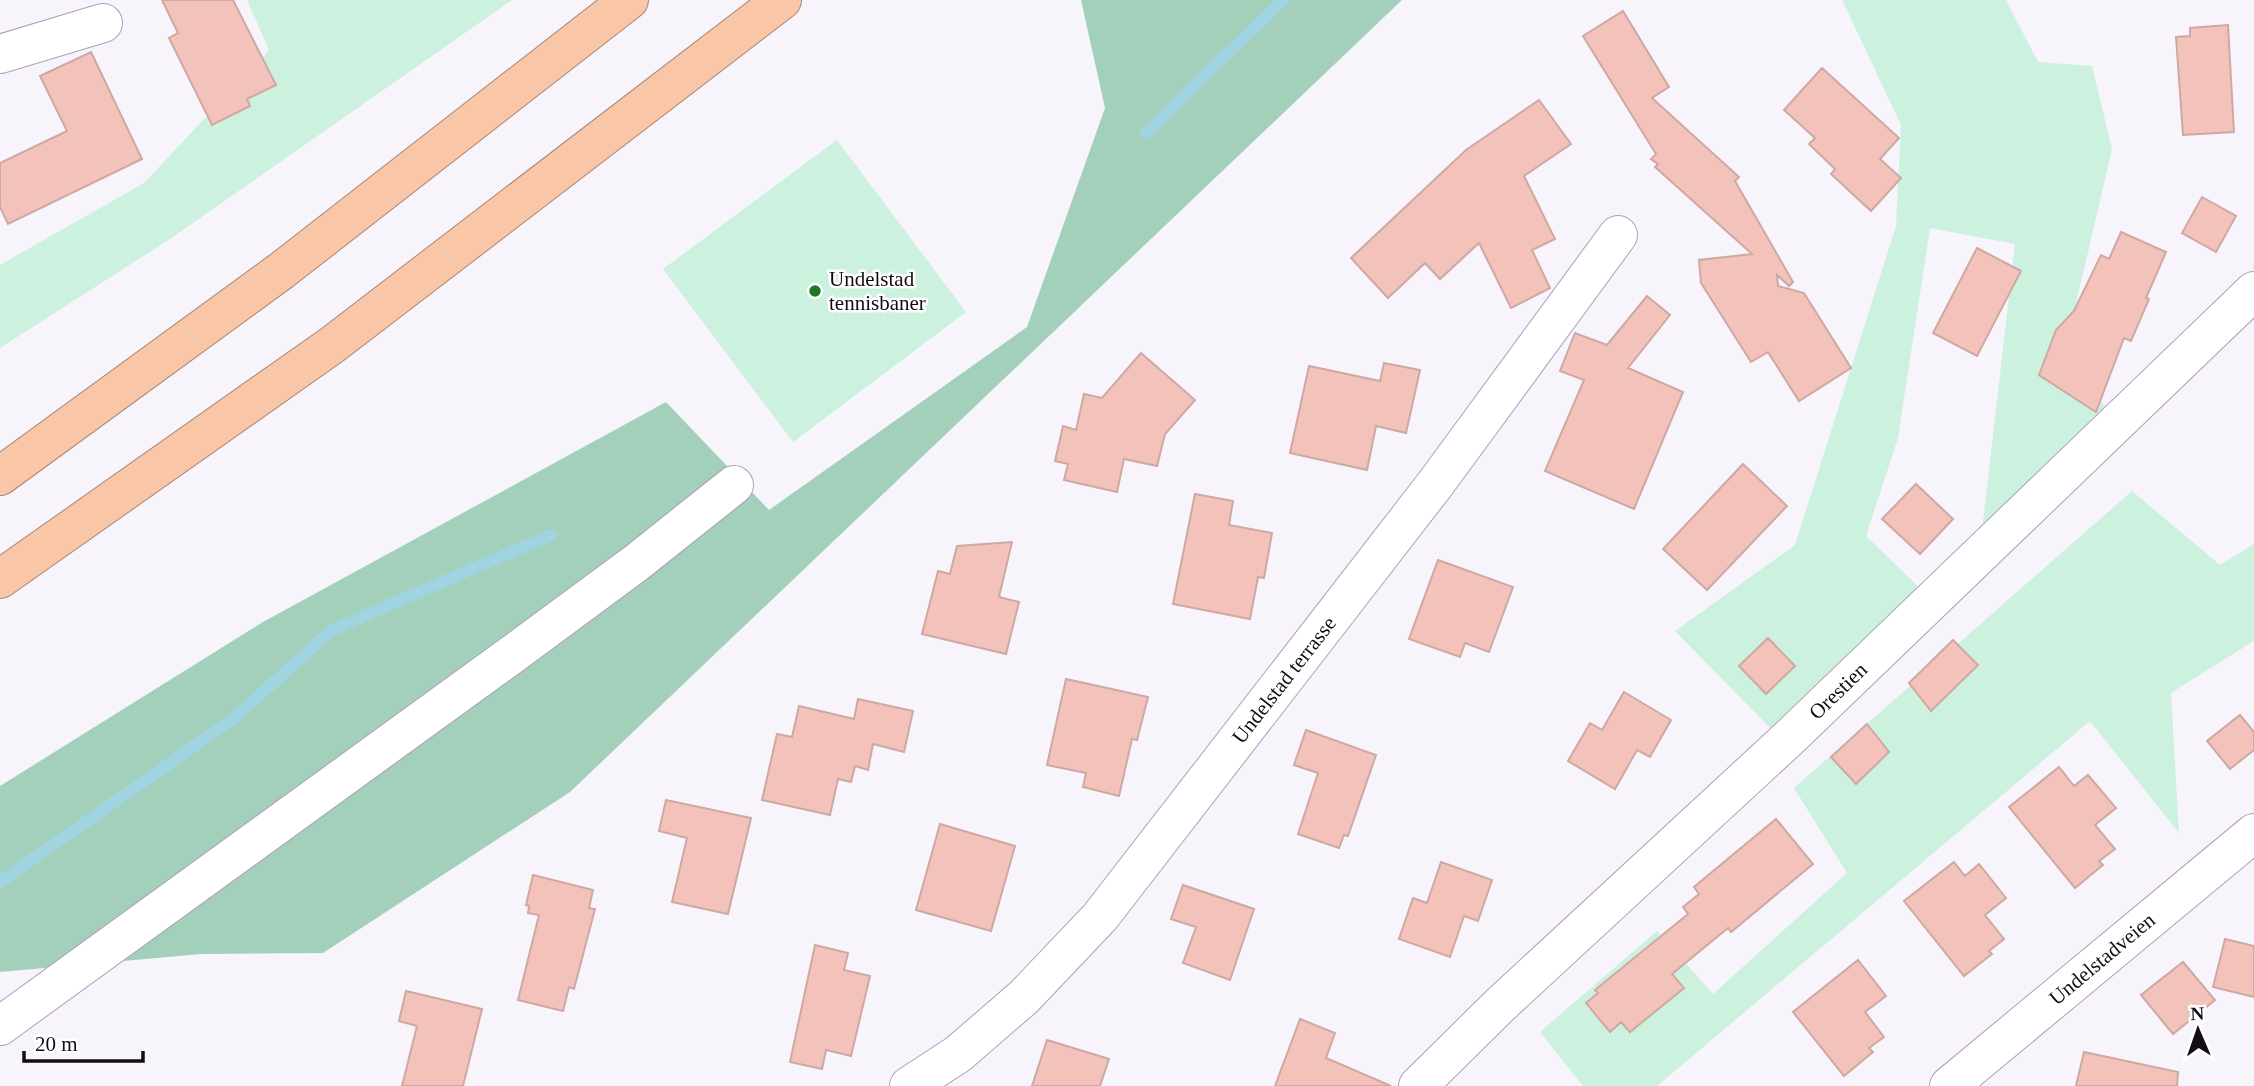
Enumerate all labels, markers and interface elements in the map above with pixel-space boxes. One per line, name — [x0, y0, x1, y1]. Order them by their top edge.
place label: Undelstad tennisbaner — [829, 267, 926, 315]
marker: Undelstad tennisbaner — [807, 283, 823, 299]
street label: Undelstad terrasse — [1227, 612, 1341, 748]
street label: Orestien — [1804, 657, 1872, 724]
street label: Undelstadveien — [2044, 908, 2160, 1010]
north arrow — [2163, 995, 2233, 1065]
text: N — [2190, 1003, 2205, 1024]
scale bar — [24, 1020, 144, 1064]
text: 20 m — [35, 1032, 78, 1056]

